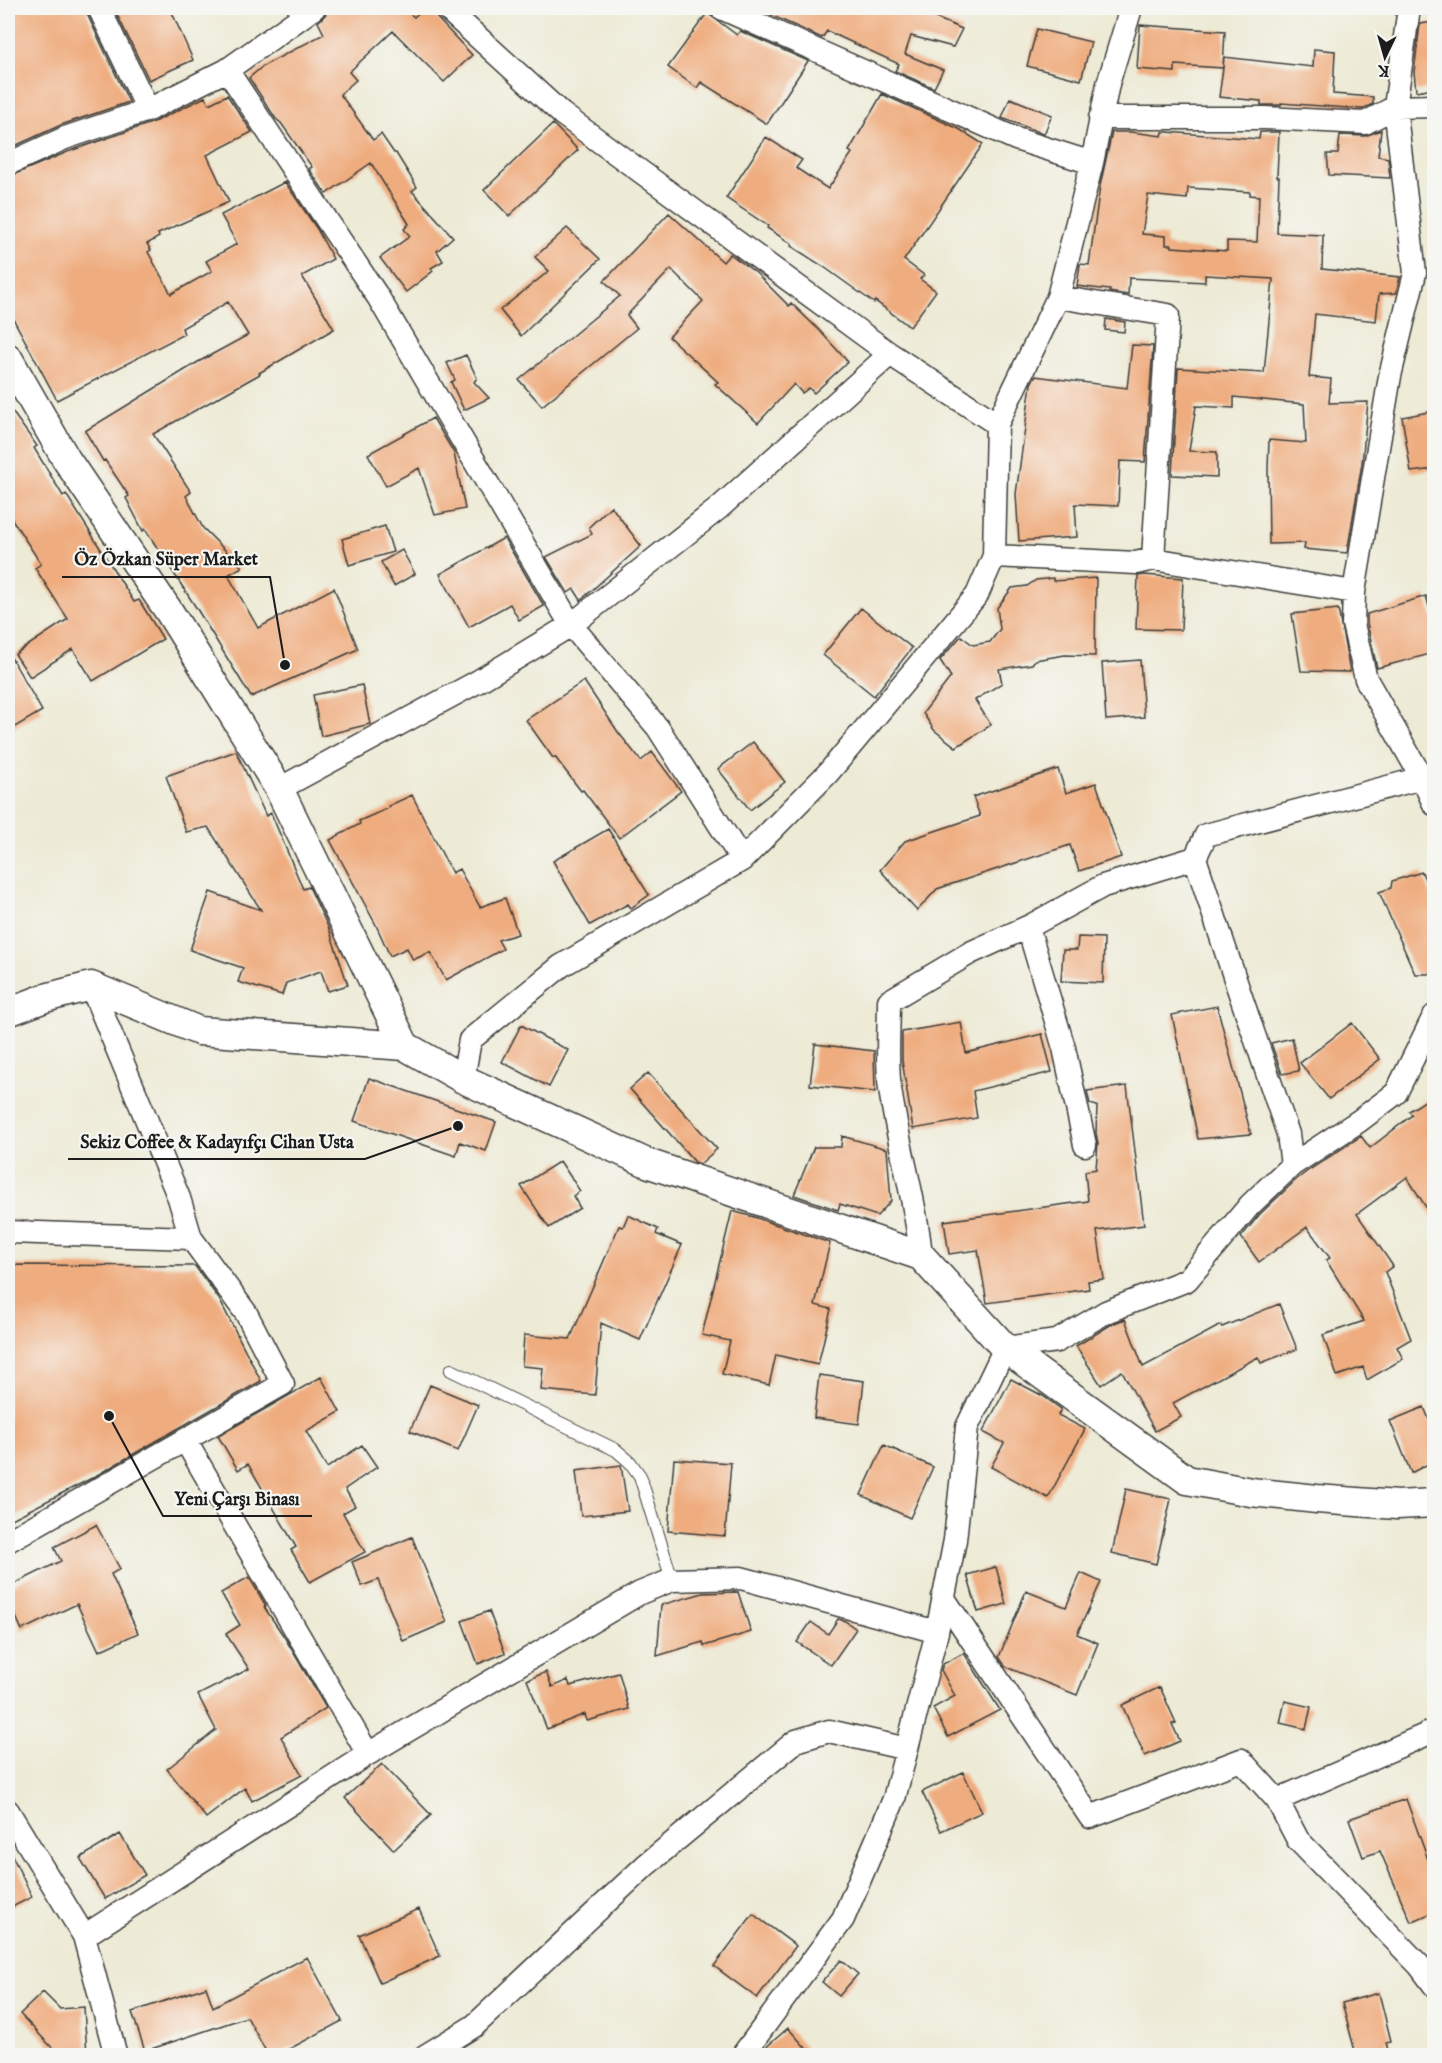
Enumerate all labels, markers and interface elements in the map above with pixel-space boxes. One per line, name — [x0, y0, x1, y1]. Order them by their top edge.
north arrow — [1355, 27, 1415, 87]
text: K — [1376, 59, 1391, 80]
callout: Öz Özkan Süper Market — [62, 541, 270, 577]
text: Öz Özkan Süper Market — [74, 547, 259, 572]
callout: Sekiz Coffee & Kadayıfçı Cihan Usta — [68, 1123, 365, 1159]
text: Sekiz Coffee & Kadayıfçı Cihan Usta — [80, 1132, 355, 1155]
callout: Yeni Çarşı Binası — [163, 1480, 312, 1516]
text: Yeni Çarşı Binası — [174, 1489, 300, 1512]

